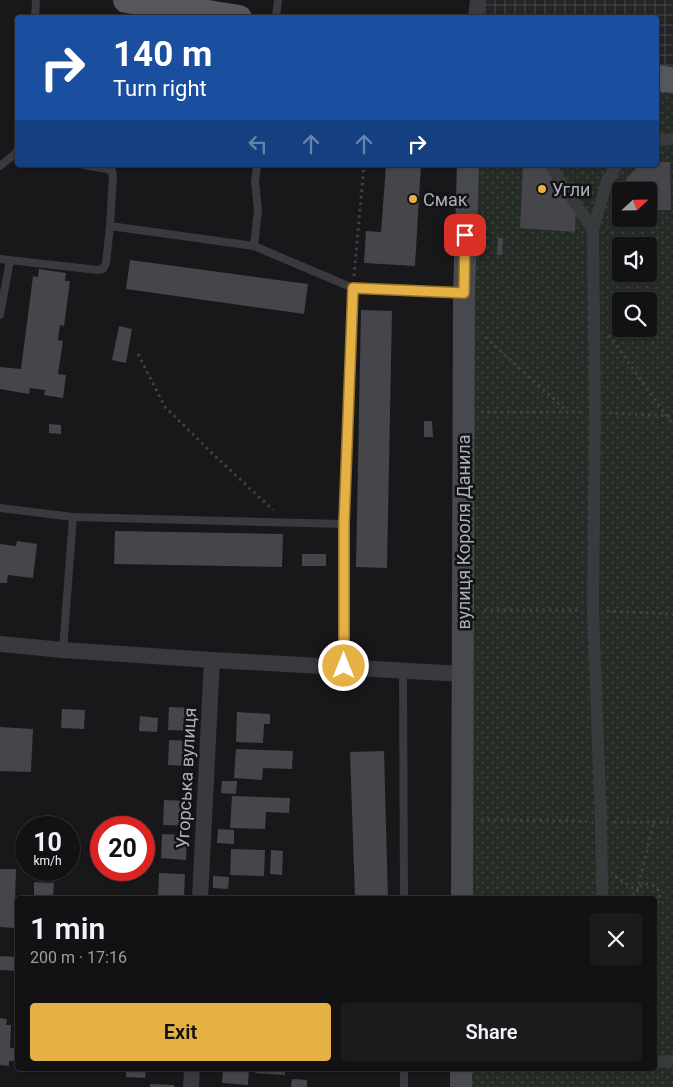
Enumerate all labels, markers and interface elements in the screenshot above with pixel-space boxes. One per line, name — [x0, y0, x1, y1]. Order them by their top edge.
text: 140 m — [113, 34, 212, 75]
icon: right — [30, 35, 95, 100]
text: Turn right — [113, 76, 207, 101]
icon: left — [244, 130, 272, 158]
icon: ahead — [297, 130, 325, 158]
icon: ahead — [350, 130, 378, 158]
icon: right — [403, 130, 431, 158]
place label: Угли — [552, 179, 590, 200]
north arrow — [612, 182, 658, 228]
map controls — [612, 182, 657, 337]
marker: Угли — [536, 183, 548, 195]
place label: Смак — [423, 189, 468, 210]
marker: Смак — [407, 193, 419, 205]
pin — [444, 214, 486, 256]
icon: arrive — [451, 221, 479, 249]
button: sound — [612, 237, 657, 282]
button: search — [612, 292, 657, 337]
street label: вулиця Короля Данила — [453, 434, 474, 630]
position arrow — [317, 639, 369, 691]
street label: Угорська вулиця — [172, 707, 200, 849]
speed limit sign: 20 — [90, 816, 155, 881]
text: 10 — [33, 828, 62, 857]
text: km/h — [33, 854, 62, 868]
text: 1 min — [30, 911, 105, 946]
button: close — [590, 913, 642, 965]
text: 200 m · 17:16 — [30, 948, 127, 967]
button: Exit — [30, 1003, 331, 1061]
button: Share — [341, 1003, 642, 1061]

